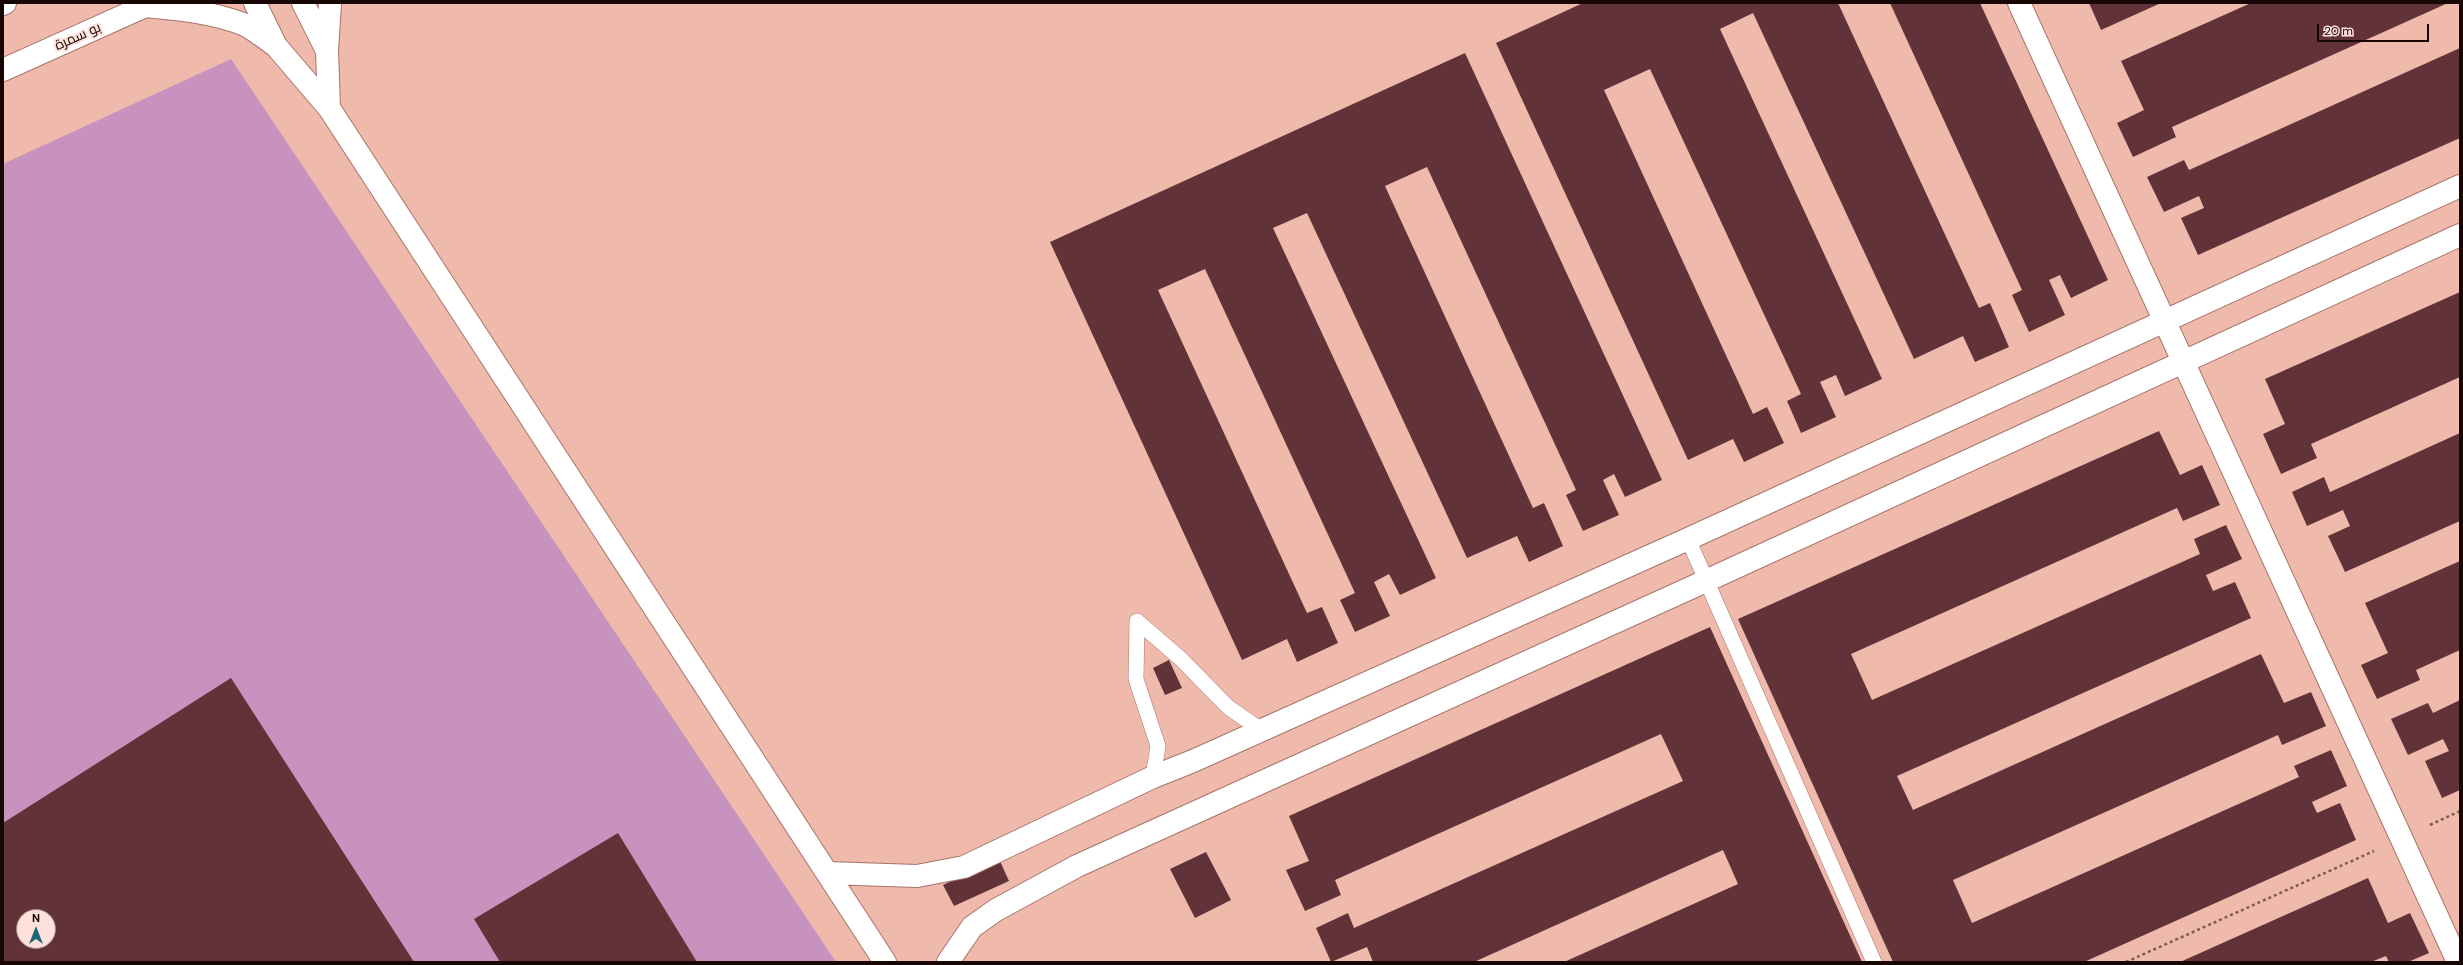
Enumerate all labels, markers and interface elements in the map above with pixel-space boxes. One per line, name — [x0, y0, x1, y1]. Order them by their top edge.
scale bar — [2319, 16, 2431, 42]
street label: بو سمرة — [52, 19, 104, 55]
text: 20 m — [2324, 23, 2353, 39]
north arrow — [16, 909, 56, 949]
text: N — [32, 911, 40, 925]

